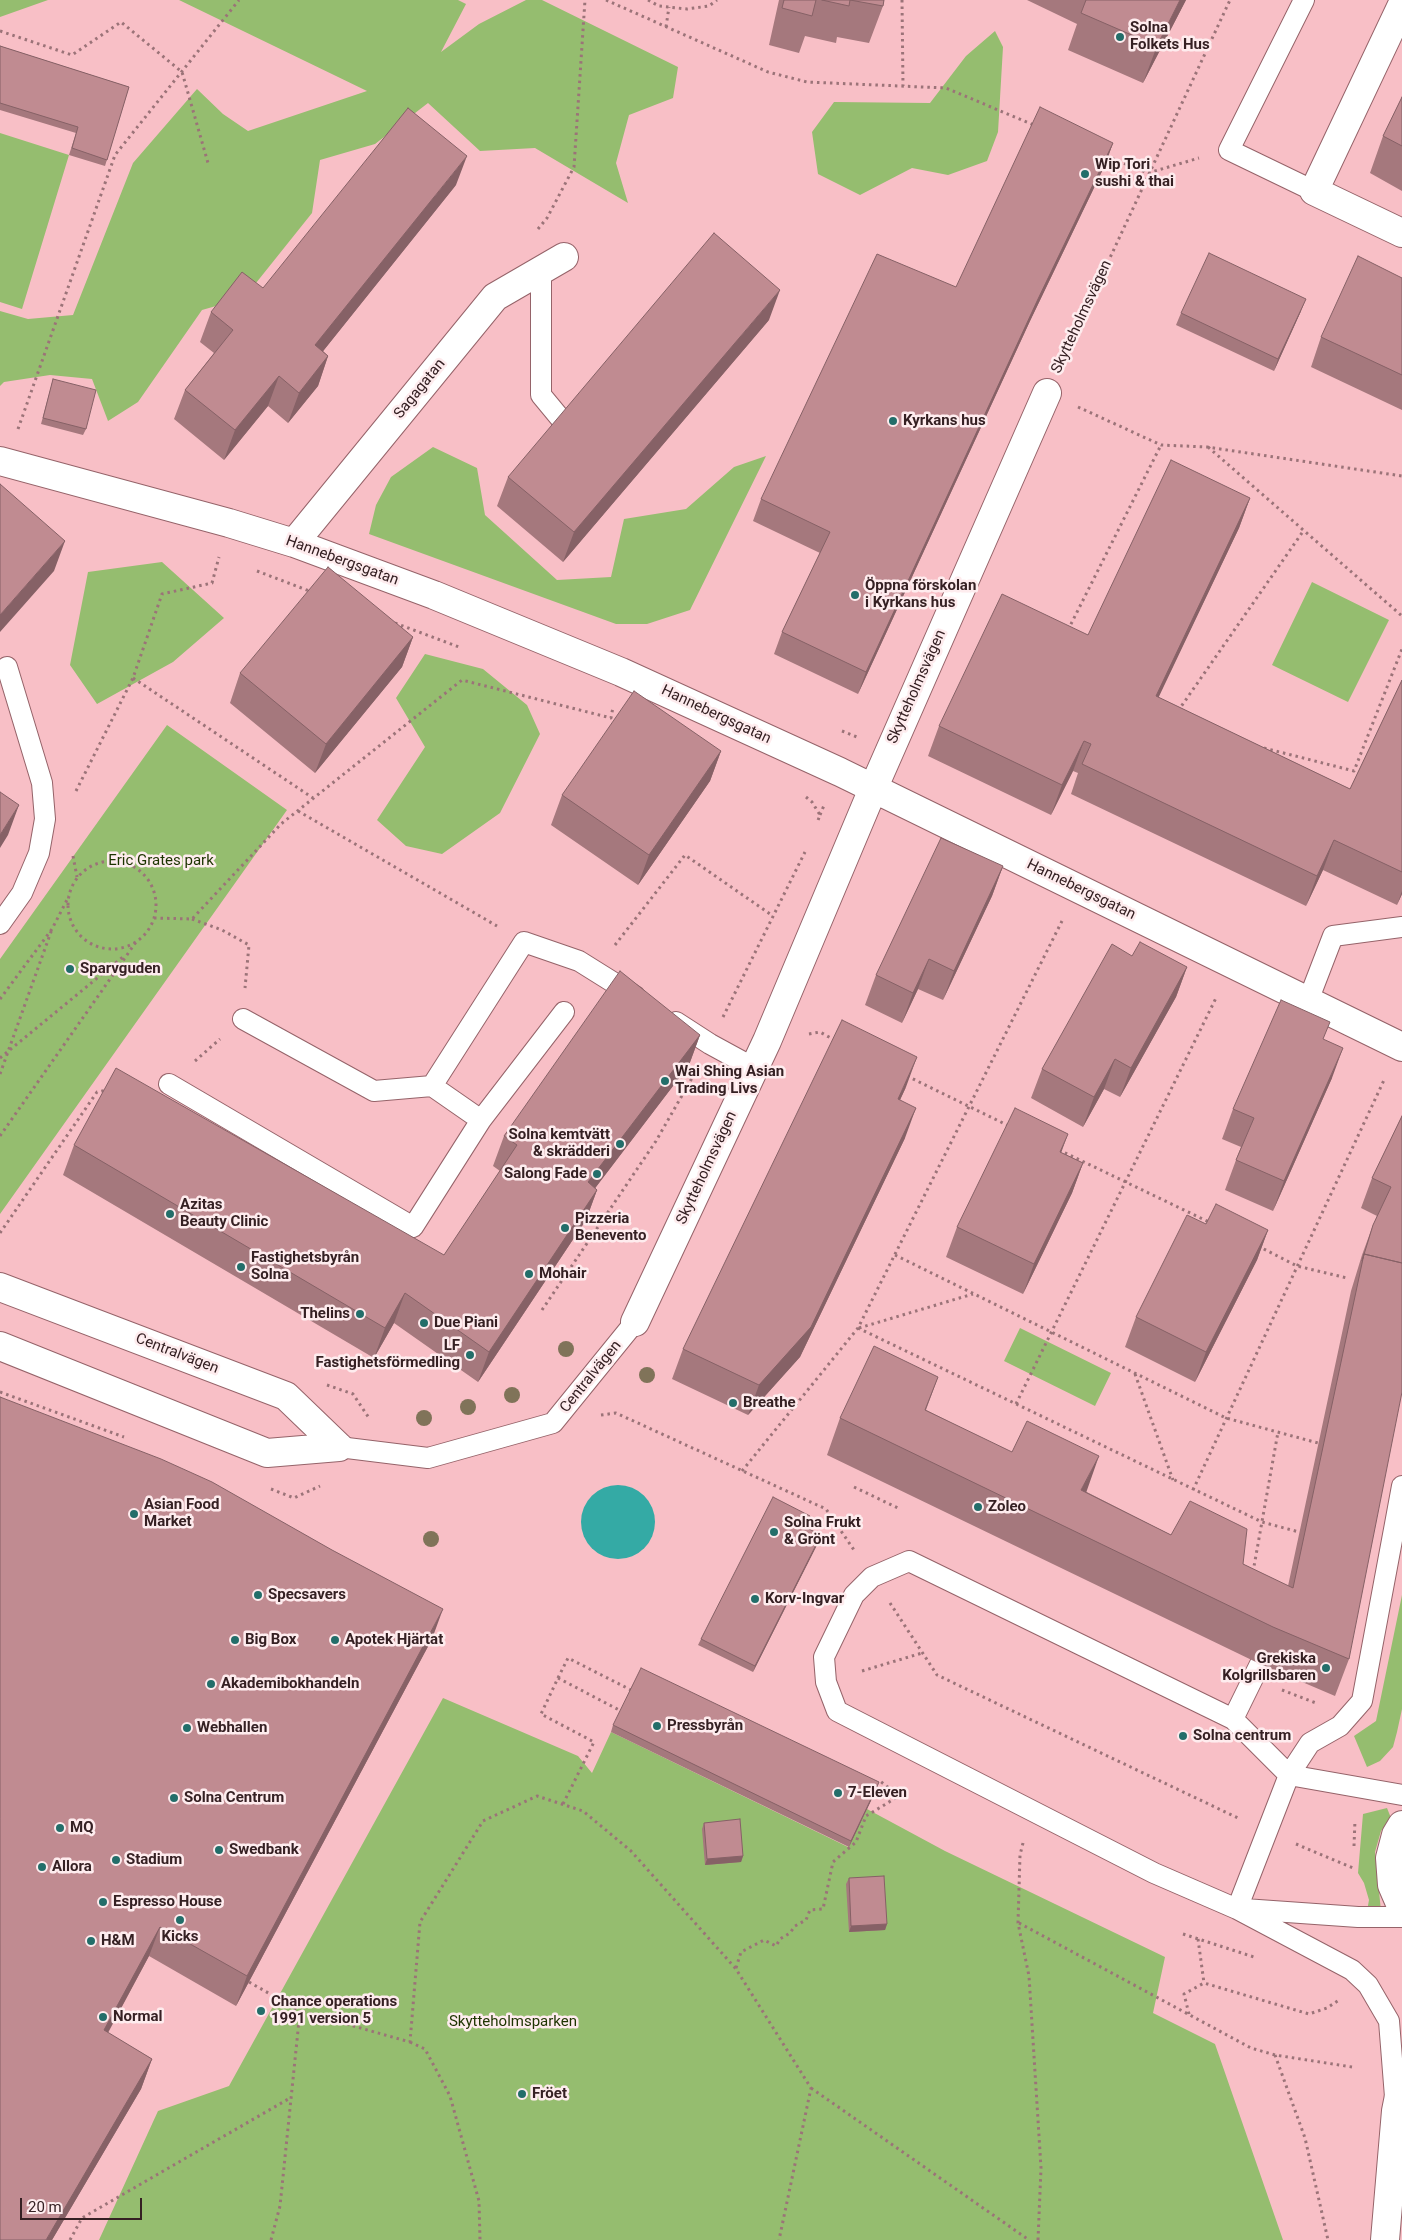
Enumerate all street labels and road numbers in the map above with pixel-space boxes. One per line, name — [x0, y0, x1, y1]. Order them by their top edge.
street label: Skytteholmsvägen — [1048, 258, 1116, 376]
street label: Sagagatan — [390, 356, 450, 422]
street label: Hannebergsgatan — [283, 532, 401, 590]
street label: Skytteholmsvägen — [884, 627, 950, 747]
street label: Hannebergsgatan — [658, 682, 774, 748]
street label: Hannebergsgatan — [1024, 856, 1138, 924]
street label: Skytteholmsvägen — [673, 1109, 741, 1227]
street label: Centralvägen — [133, 1330, 221, 1378]
street label: Centralvägen — [556, 1337, 626, 1417]

